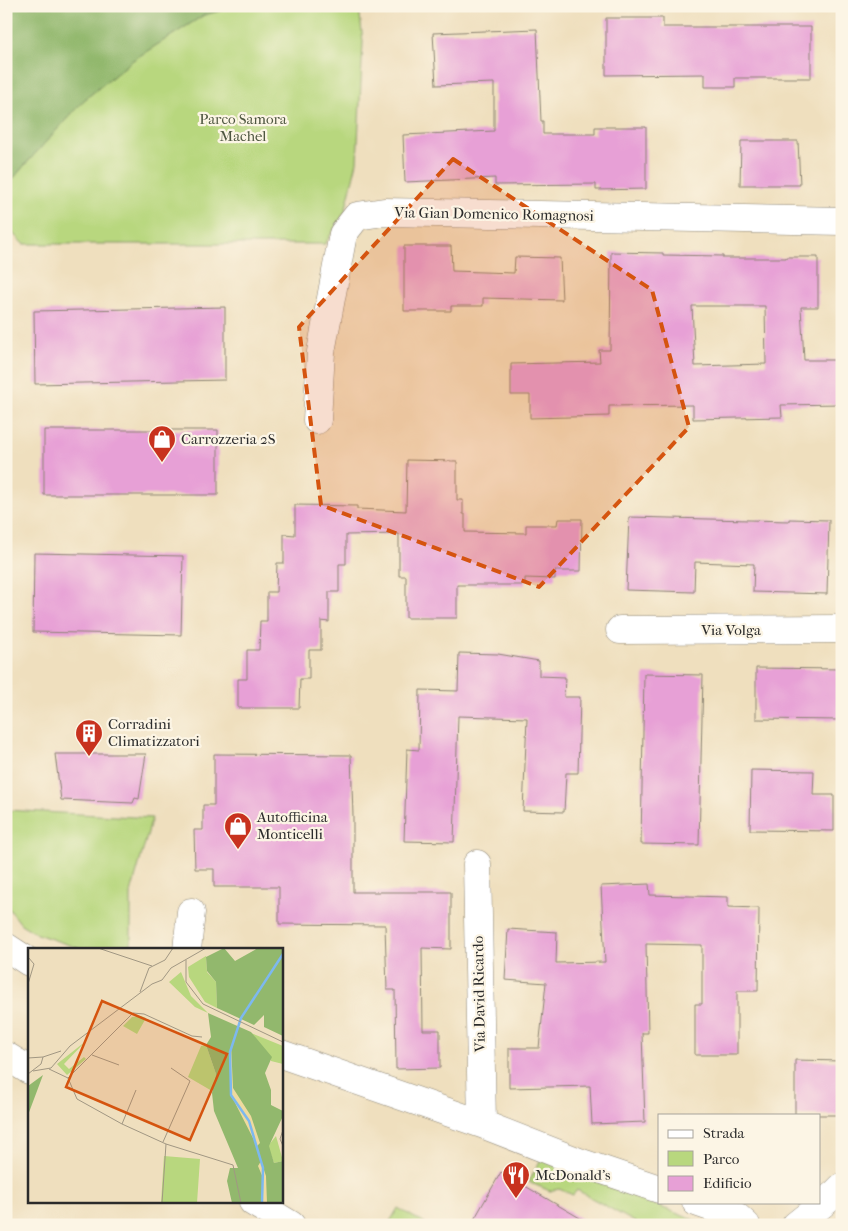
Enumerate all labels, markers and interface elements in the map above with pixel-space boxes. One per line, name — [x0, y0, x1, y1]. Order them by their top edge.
park label: Parco Samora Machel — [199, 110, 288, 145]
street label: Via Gian Domenico Romagnosi — [393, 203, 594, 225]
shop icon: Carrozzeria 2S — [147, 424, 177, 463]
place label: Carrozzeria 2S — [181, 430, 276, 448]
street label: Via Volga — [700, 621, 762, 639]
place label: Corradini Climatizzatori — [108, 715, 200, 750]
building icon: Corradini Climatizzatori — [74, 718, 104, 757]
place label: Autofficina Monticelli — [256, 808, 329, 843]
shop icon: Autofficina Monticelli — [223, 811, 253, 850]
street label: Via David Ricardo — [469, 935, 489, 1053]
inset map — [28, 948, 282, 1204]
legend — [658, 1114, 820, 1204]
text: Strada — [703, 1124, 746, 1142]
text: Parco — [703, 1150, 740, 1168]
restaurant icon: McDonald's — [501, 1160, 531, 1199]
place label: McDonald's — [535, 1166, 611, 1184]
text: Edificio — [703, 1174, 752, 1192]

